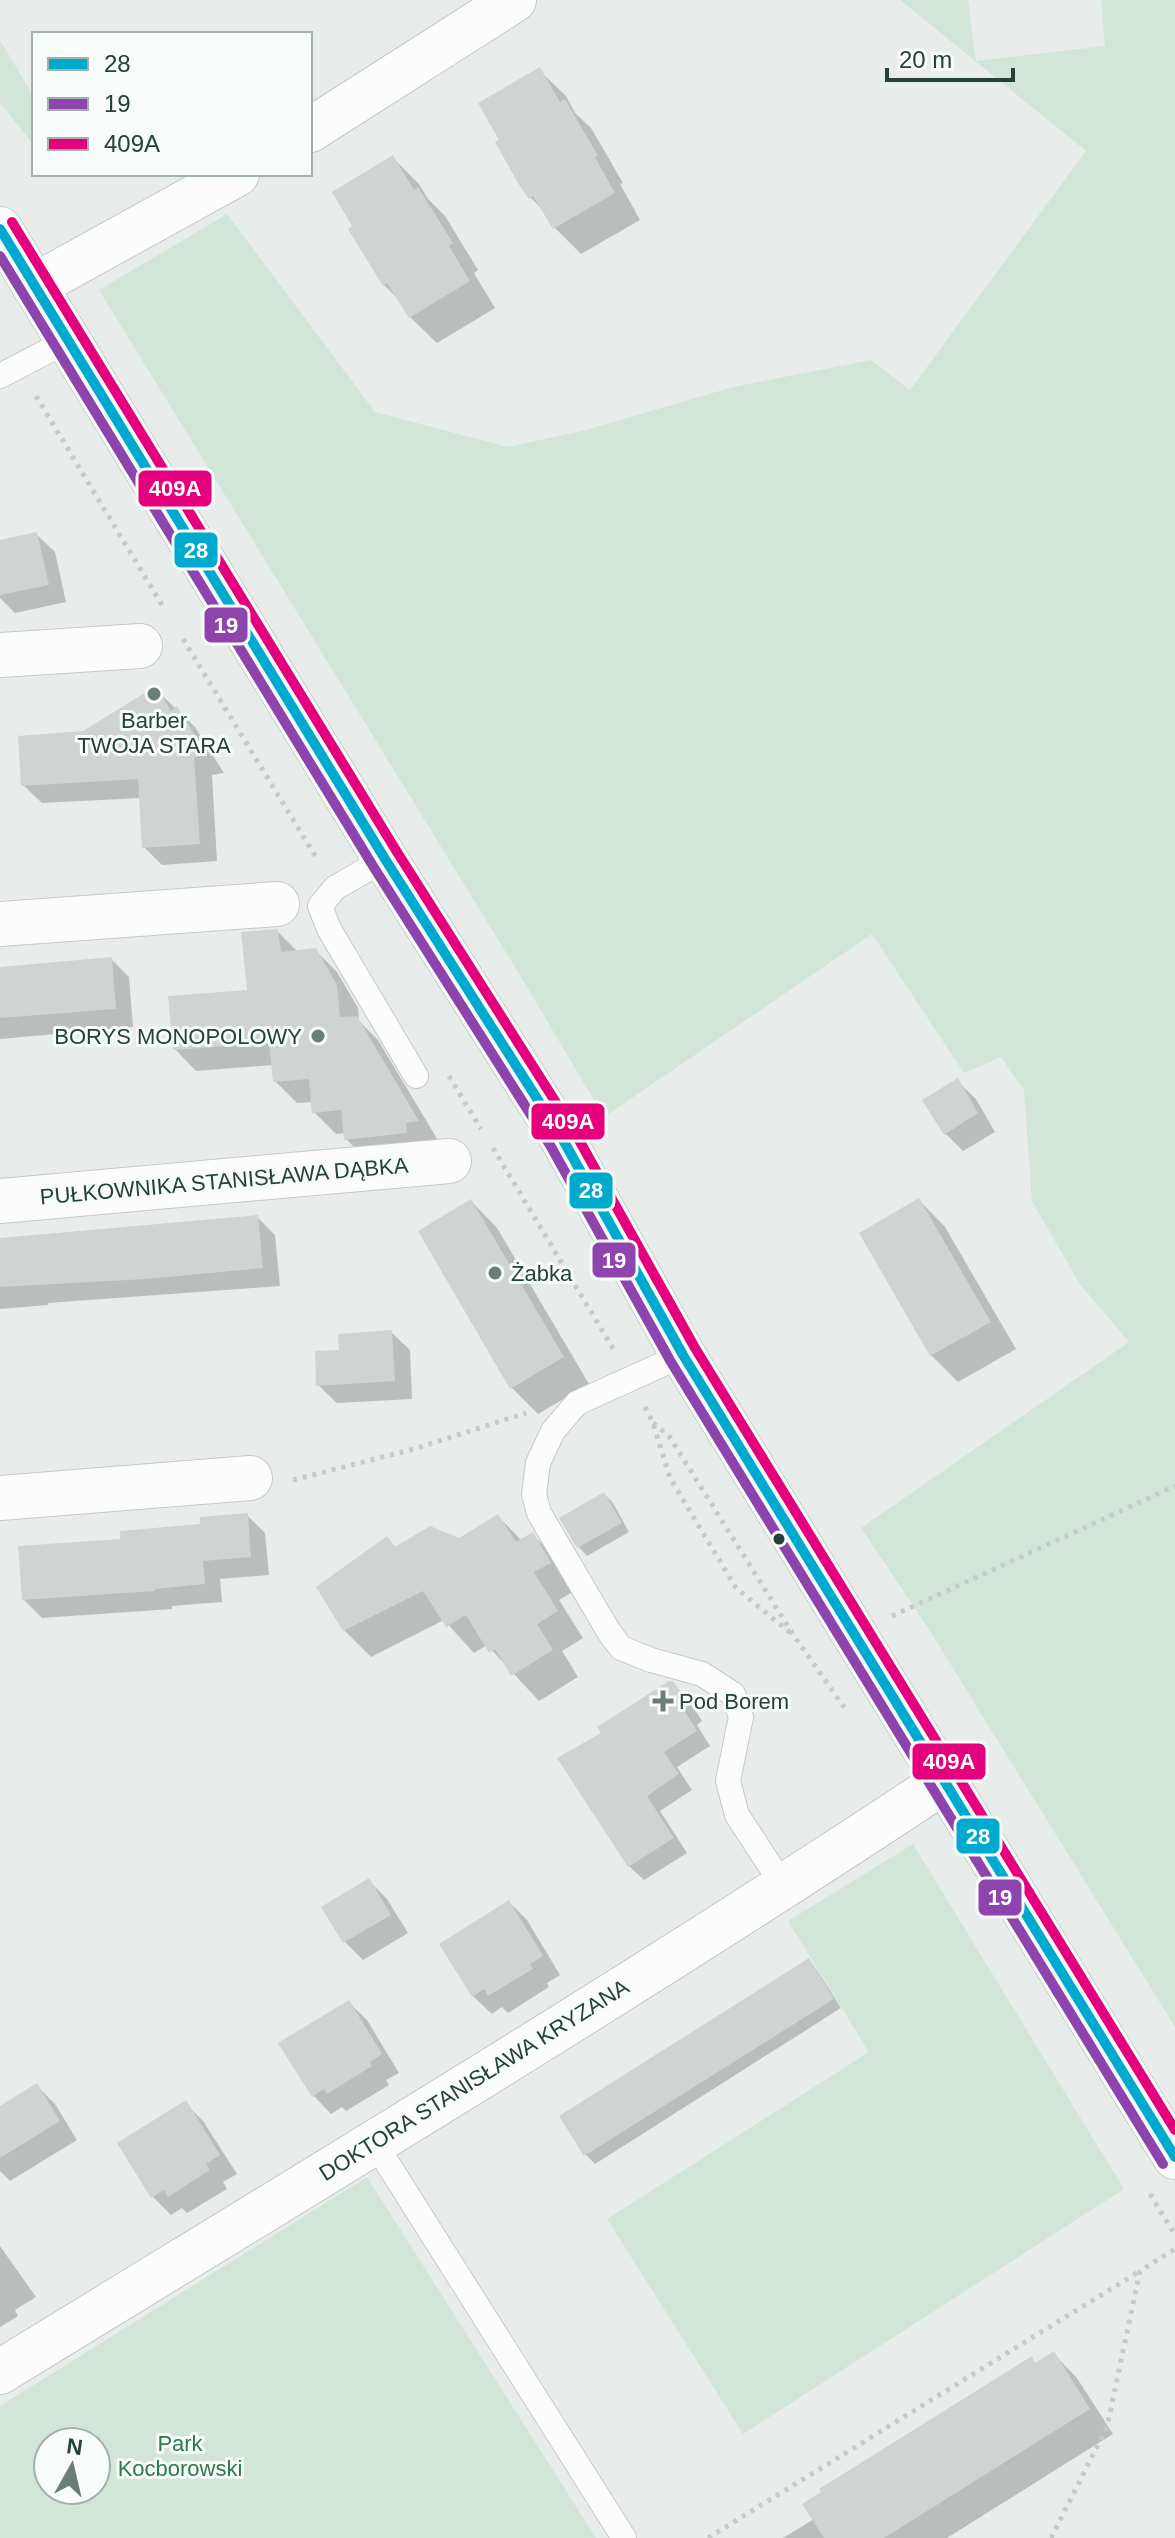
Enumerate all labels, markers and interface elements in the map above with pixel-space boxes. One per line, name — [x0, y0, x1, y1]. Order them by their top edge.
legend — [32, 32, 312, 176]
scale bar — [887, 32, 1013, 82]
text: 20 m — [899, 46, 952, 73]
text: 28 — [104, 50, 131, 77]
text: 19 — [104, 90, 131, 117]
text: 409A — [104, 130, 160, 157]
line badge: 409A — [137, 469, 213, 508]
text: 409A — [149, 476, 201, 501]
line badge: 28 — [173, 531, 219, 569]
text: 28 — [184, 538, 208, 563]
line badge: 19 — [203, 606, 249, 644]
text: 19 — [214, 613, 238, 638]
marker: Barber TWOJA STARA — [145, 685, 163, 703]
place label: Barber TWOJA STARA — [77, 708, 231, 758]
place label: BORYS MONOPOLOWY — [54, 1024, 302, 1049]
marker: BORYS MONOPOLOWY — [309, 1027, 327, 1045]
line badge: 409A — [530, 1102, 606, 1141]
text: 409A — [542, 1109, 594, 1134]
street label: PUŁKOWNIKA STANISŁAWA DĄBKA — [39, 1152, 410, 1210]
line badge: 28 — [568, 1171, 614, 1210]
text: 28 — [579, 1178, 603, 1203]
line badge: 19 — [591, 1241, 637, 1279]
text: 19 — [602, 1248, 626, 1273]
place label: Żabka — [511, 1261, 573, 1286]
marker: Żabka — [486, 1264, 504, 1282]
unlabelled marker — [771, 1531, 787, 1547]
place label: Pod Borem — [679, 1689, 789, 1714]
marker: Pod Borem — [654, 1692, 672, 1710]
line badge: 409A — [911, 1742, 987, 1781]
text: 409A — [923, 1749, 975, 1774]
line badge: 28 — [955, 1817, 1001, 1855]
text: 28 — [966, 1824, 990, 1849]
line badge: 19 — [977, 1878, 1023, 1917]
text: 19 — [988, 1885, 1012, 1910]
street label: DOKTORA STANISŁAWA KRYZANA — [315, 1974, 634, 2186]
north arrow — [32, 2426, 112, 2506]
park label: Park Kocborowski — [118, 2431, 242, 2481]
text: N — [65, 2433, 84, 2460]

